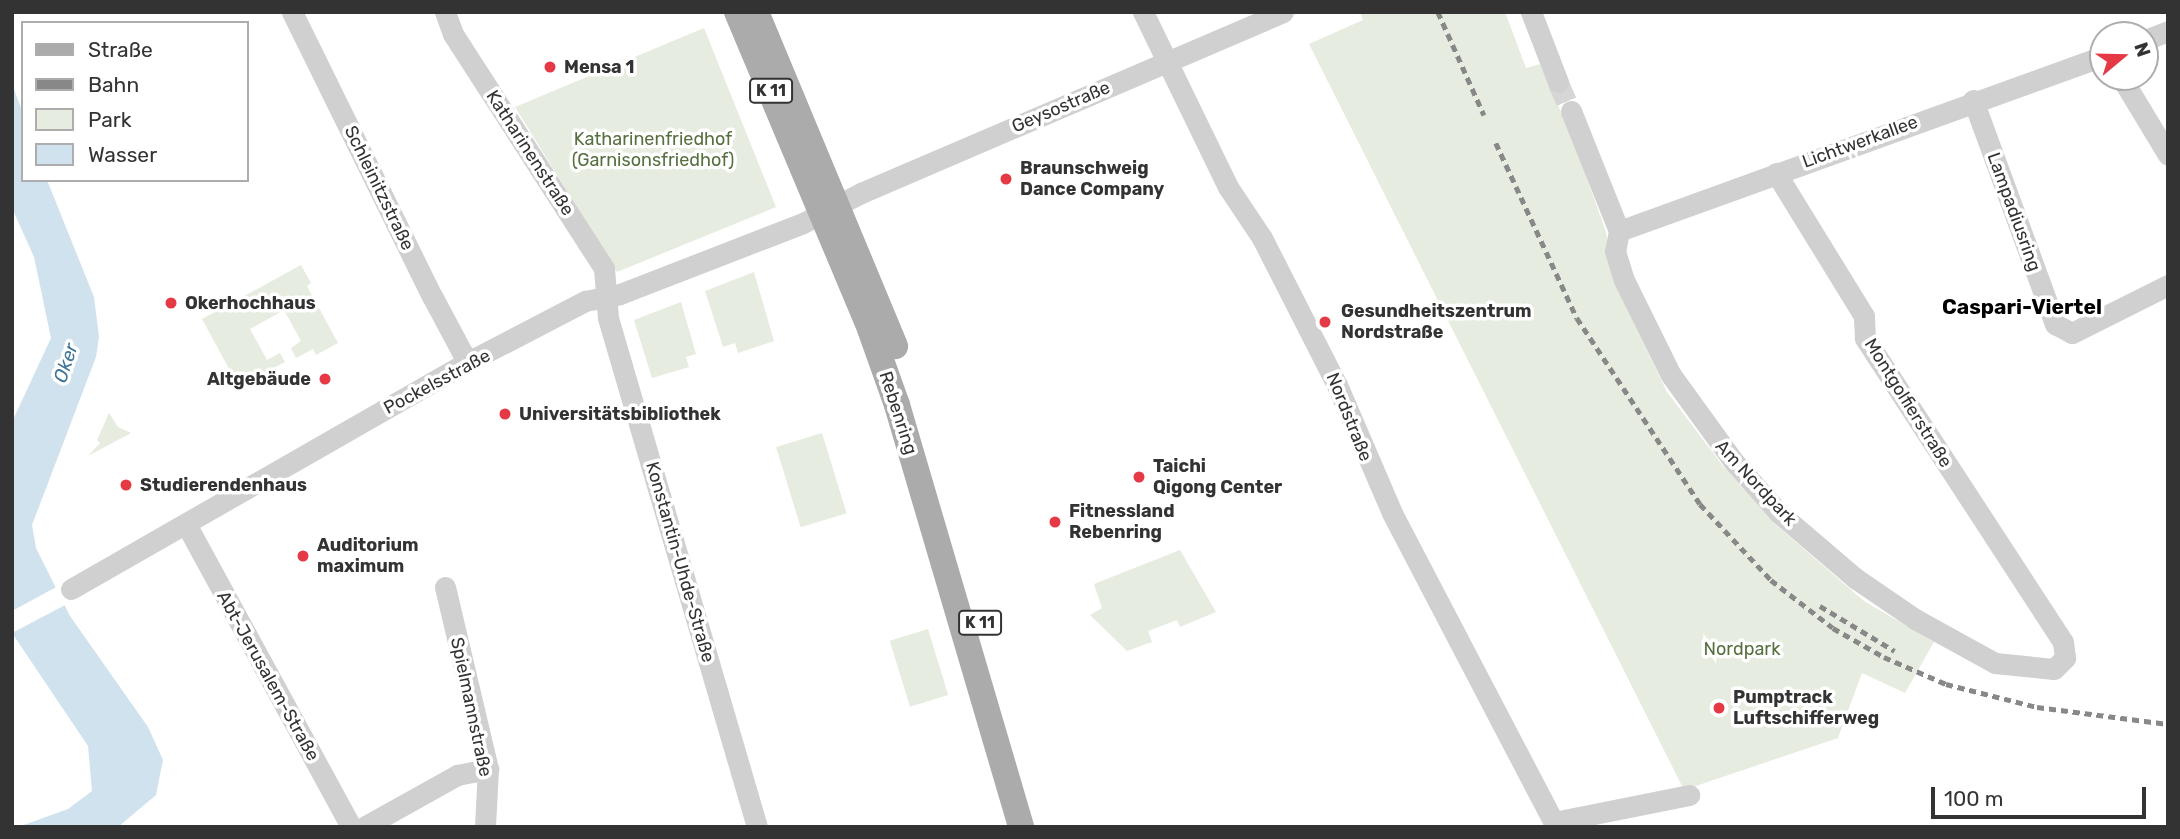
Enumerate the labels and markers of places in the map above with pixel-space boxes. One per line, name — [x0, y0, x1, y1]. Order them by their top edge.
place label: Mensa 1 — [564, 56, 635, 78]
marker: Mensa 1 — [542, 59, 558, 75]
place label: Braunschweig Dance Company — [1020, 158, 1164, 200]
marker: Braunschweig Dance Company — [998, 171, 1014, 187]
place label: Okerhochhaus — [185, 292, 316, 314]
marker: Okerhochhaus — [163, 295, 179, 311]
place label: Gesundheitszentrum Nordstraße — [1341, 301, 1532, 344]
marker: Gesundheitszentrum Nordstraße — [1315, 312, 1335, 332]
place label: Altgebäude — [207, 368, 311, 390]
marker: Altgebäude — [317, 371, 333, 387]
place label: Universitätsbibliothek — [519, 403, 721, 425]
marker: Universitätsbibliothek — [497, 406, 513, 422]
place label: Taichi Qigong Center — [1153, 456, 1282, 498]
marker: Taichi Qigong Center — [1131, 469, 1147, 485]
place label: Studierendenhaus — [140, 474, 307, 496]
marker: Studierendenhaus — [118, 477, 134, 493]
place label: Fitnessland Rebenring — [1069, 501, 1175, 544]
marker: Fitnessland Rebenring — [1047, 514, 1063, 530]
place label: Auditorium maximum — [317, 535, 419, 578]
marker: Auditorium maximum — [295, 548, 311, 564]
place label: Pumptrack Luftschifferweg — [1733, 687, 1879, 730]
marker: Pumptrack Luftschifferweg — [1711, 700, 1727, 716]

